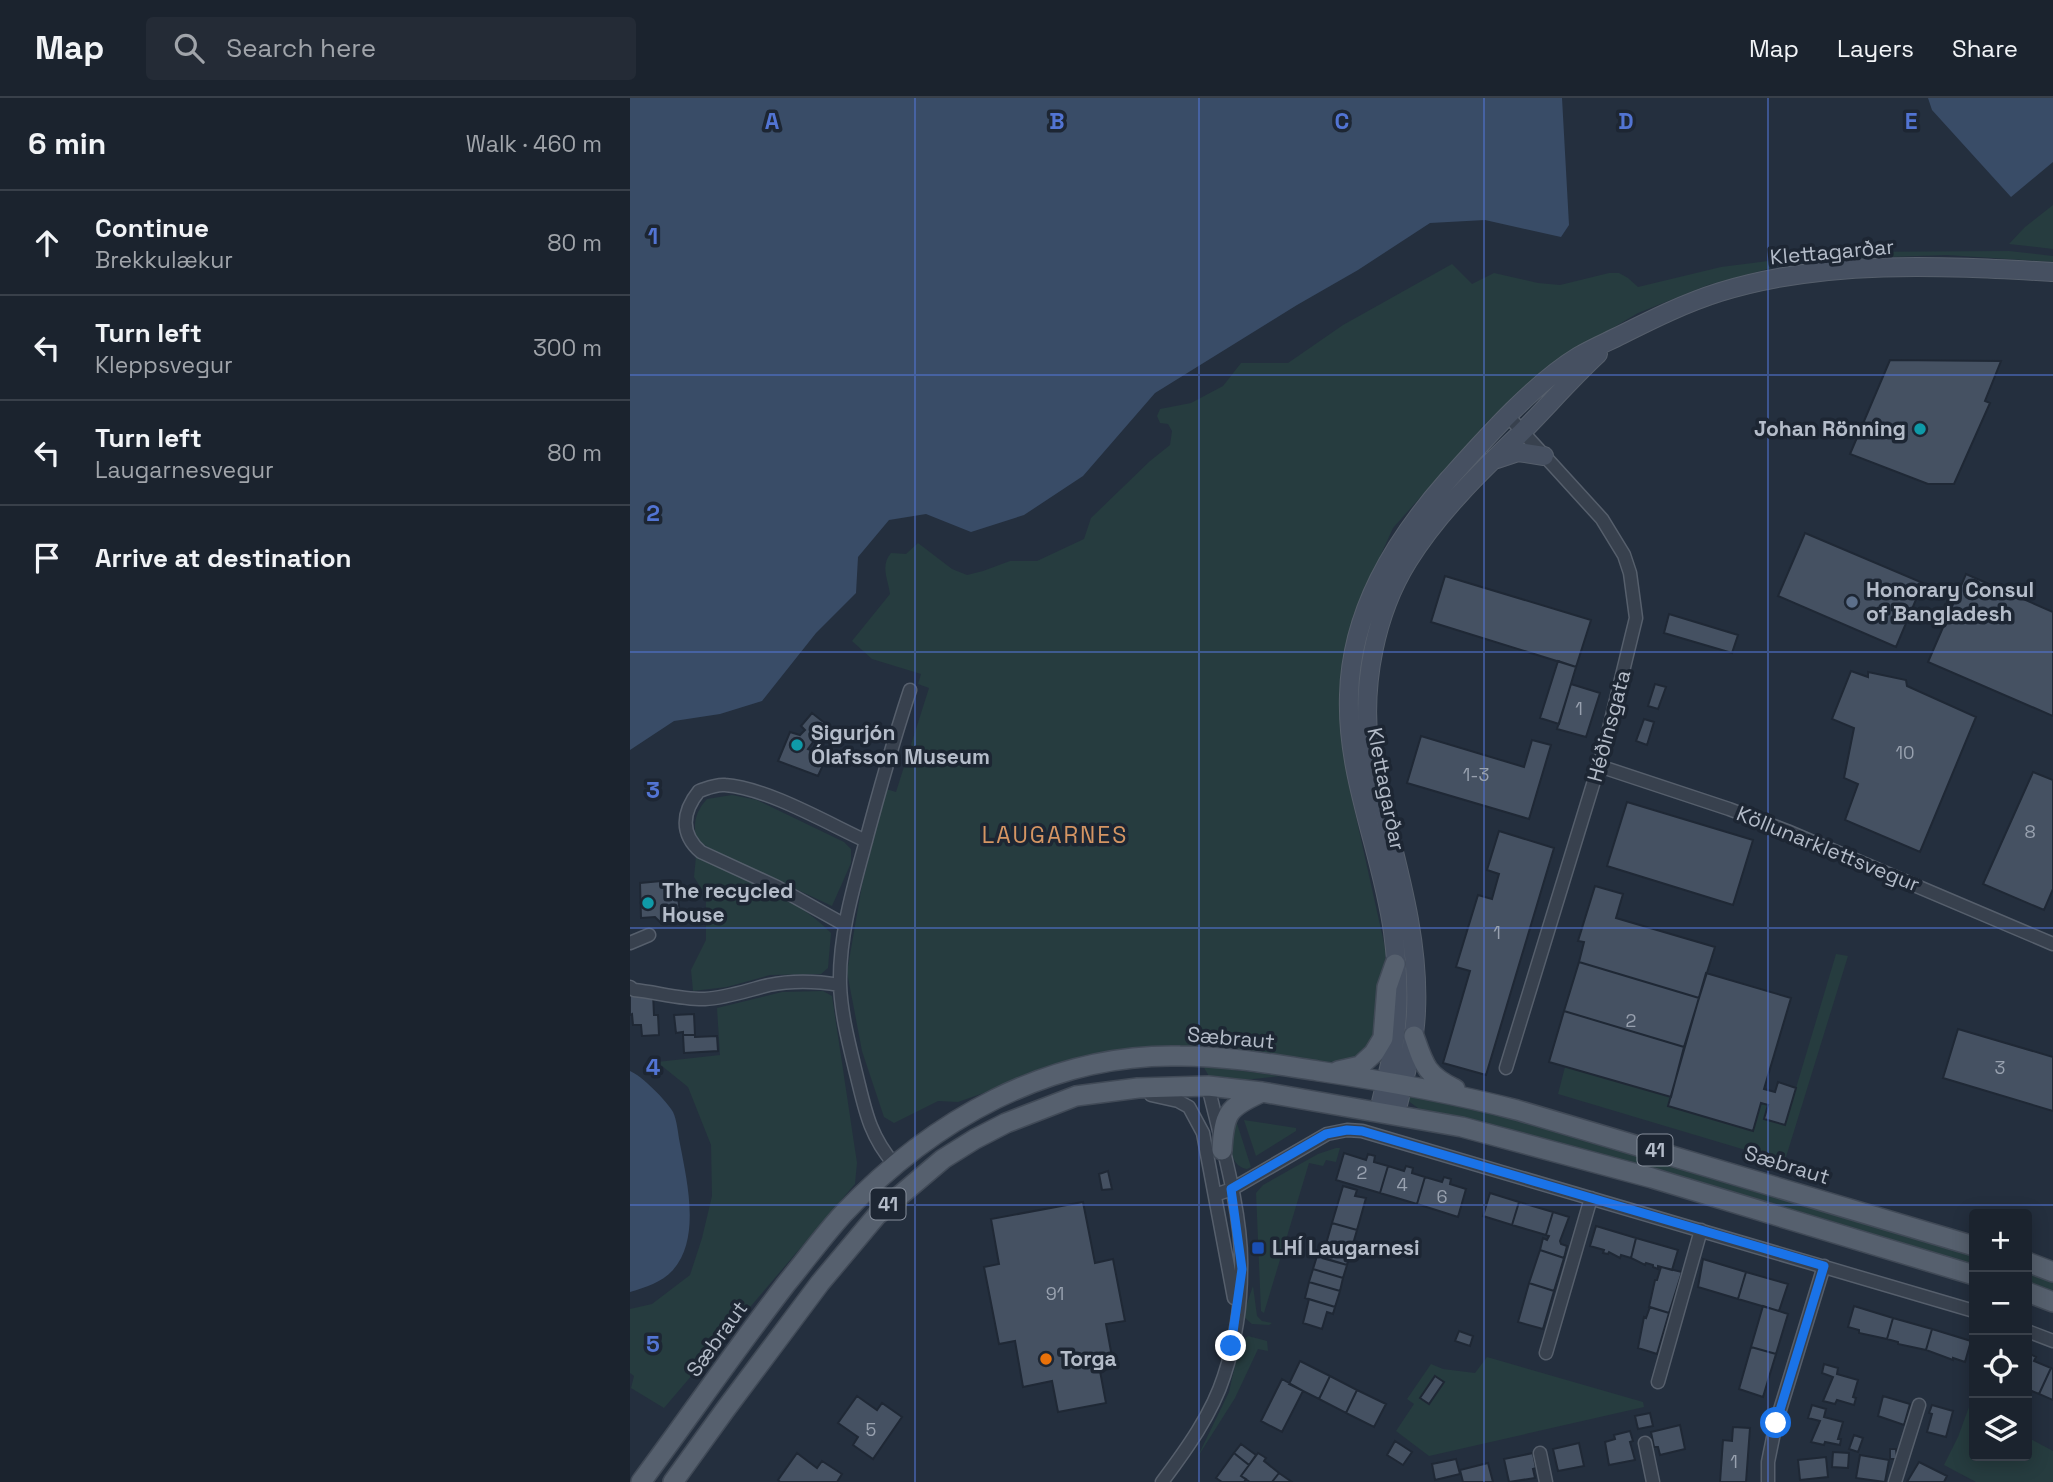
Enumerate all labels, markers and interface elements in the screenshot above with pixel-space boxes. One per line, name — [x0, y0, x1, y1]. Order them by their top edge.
search box — [146, 17, 636, 80]
text: Map — [35, 27, 104, 69]
icon: search — [170, 29, 208, 67]
text: Search here — [226, 31, 376, 65]
text: Map — [1749, 33, 1799, 64]
text: Layers — [1837, 33, 1914, 64]
text: Share — [1952, 33, 2018, 64]
text: A — [765, 106, 780, 136]
text: B — [1049, 106, 1065, 136]
text: C — [1335, 106, 1349, 136]
text: D — [1618, 106, 1634, 136]
text: E — [1905, 106, 1917, 136]
text: 6 min — [28, 124, 106, 163]
text: Walk · 460 m — [466, 129, 602, 159]
text: Continue — [95, 211, 209, 245]
text: 1 — [648, 221, 658, 251]
icon: ahead — [28, 224, 66, 262]
text: 80 m — [547, 228, 602, 258]
street label: Klettagarðar — [1769, 233, 1895, 270]
text: Brekkulækur — [95, 245, 233, 275]
text: Turn left — [95, 316, 202, 350]
icon: left — [28, 329, 66, 367]
text: 300 m — [533, 333, 602, 363]
text: Kleppsvegur — [95, 350, 233, 380]
place label: Johan Rönning — [1754, 415, 1906, 442]
text: Turn left — [95, 421, 202, 455]
marker: Johan Rönning — [1912, 421, 1928, 437]
icon: left — [28, 434, 66, 472]
text: 80 m — [547, 438, 602, 468]
text: Laugarnesvegur — [95, 455, 274, 485]
text: 2 — [646, 498, 660, 528]
icon: arrive — [28, 539, 66, 577]
text: Arrive at destination — [95, 541, 352, 575]
place label: Honorary Consul of Bangladesh — [1866, 576, 2034, 627]
marker: Honorary Consul of Bangladesh — [1844, 594, 1860, 610]
street label: Héðinsgata — [1581, 667, 1636, 785]
house number: 1 — [1575, 697, 1583, 720]
place label: Sigurjón Ólafsson Museum — [811, 719, 990, 770]
street label: Klettagarðar — [1361, 725, 1412, 853]
marker: Sigurjón Ólafsson Museum — [789, 737, 805, 753]
house number: 10 — [1895, 741, 1915, 764]
house number: 1-3 — [1463, 763, 1489, 786]
text: 3 — [646, 775, 660, 805]
street label: Köllunarklettsvegur — [1733, 800, 1924, 898]
district label: LAUGARNES — [982, 820, 1128, 850]
house number: 8 — [2024, 820, 2036, 843]
place label: The recycled House — [662, 877, 793, 928]
marker: The recycled House — [640, 895, 656, 911]
house number: 1 — [1493, 921, 1501, 944]
house number: 2 — [1626, 1009, 1636, 1032]
street label: Sæbraut — [1186, 1020, 1276, 1055]
text: 4 — [646, 1052, 661, 1082]
house number: 3 — [1995, 1056, 2005, 1079]
road number: 41 — [1637, 1134, 1672, 1166]
street label: Sæbraut — [1741, 1139, 1833, 1190]
house number: 2 — [1357, 1161, 1367, 1184]
house number: 4 — [1396, 1173, 1408, 1196]
house number: 6 — [1436, 1185, 1448, 1208]
road number: 41 — [870, 1188, 906, 1220]
map controls — [1969, 1209, 2032, 1461]
button: + — [1969, 1209, 2032, 1272]
place label: LHÍ Laugarnesi — [1272, 1234, 1420, 1261]
marker: LHÍ Laugarnesi — [1250, 1240, 1266, 1256]
button: − — [1969, 1272, 2032, 1335]
house number: 91 — [1046, 1282, 1064, 1305]
street label: Sæbraut — [680, 1295, 753, 1382]
text: 5 — [646, 1329, 660, 1359]
route end — [1215, 1330, 1246, 1361]
button: locate — [1969, 1335, 2032, 1398]
place label: Torga — [1060, 1345, 1117, 1372]
marker: Torga — [1038, 1351, 1054, 1367]
button: layers — [1969, 1398, 2032, 1461]
route start — [1760, 1407, 1791, 1438]
house number: 5 — [866, 1418, 876, 1441]
house number: 1 — [1730, 1450, 1738, 1473]

